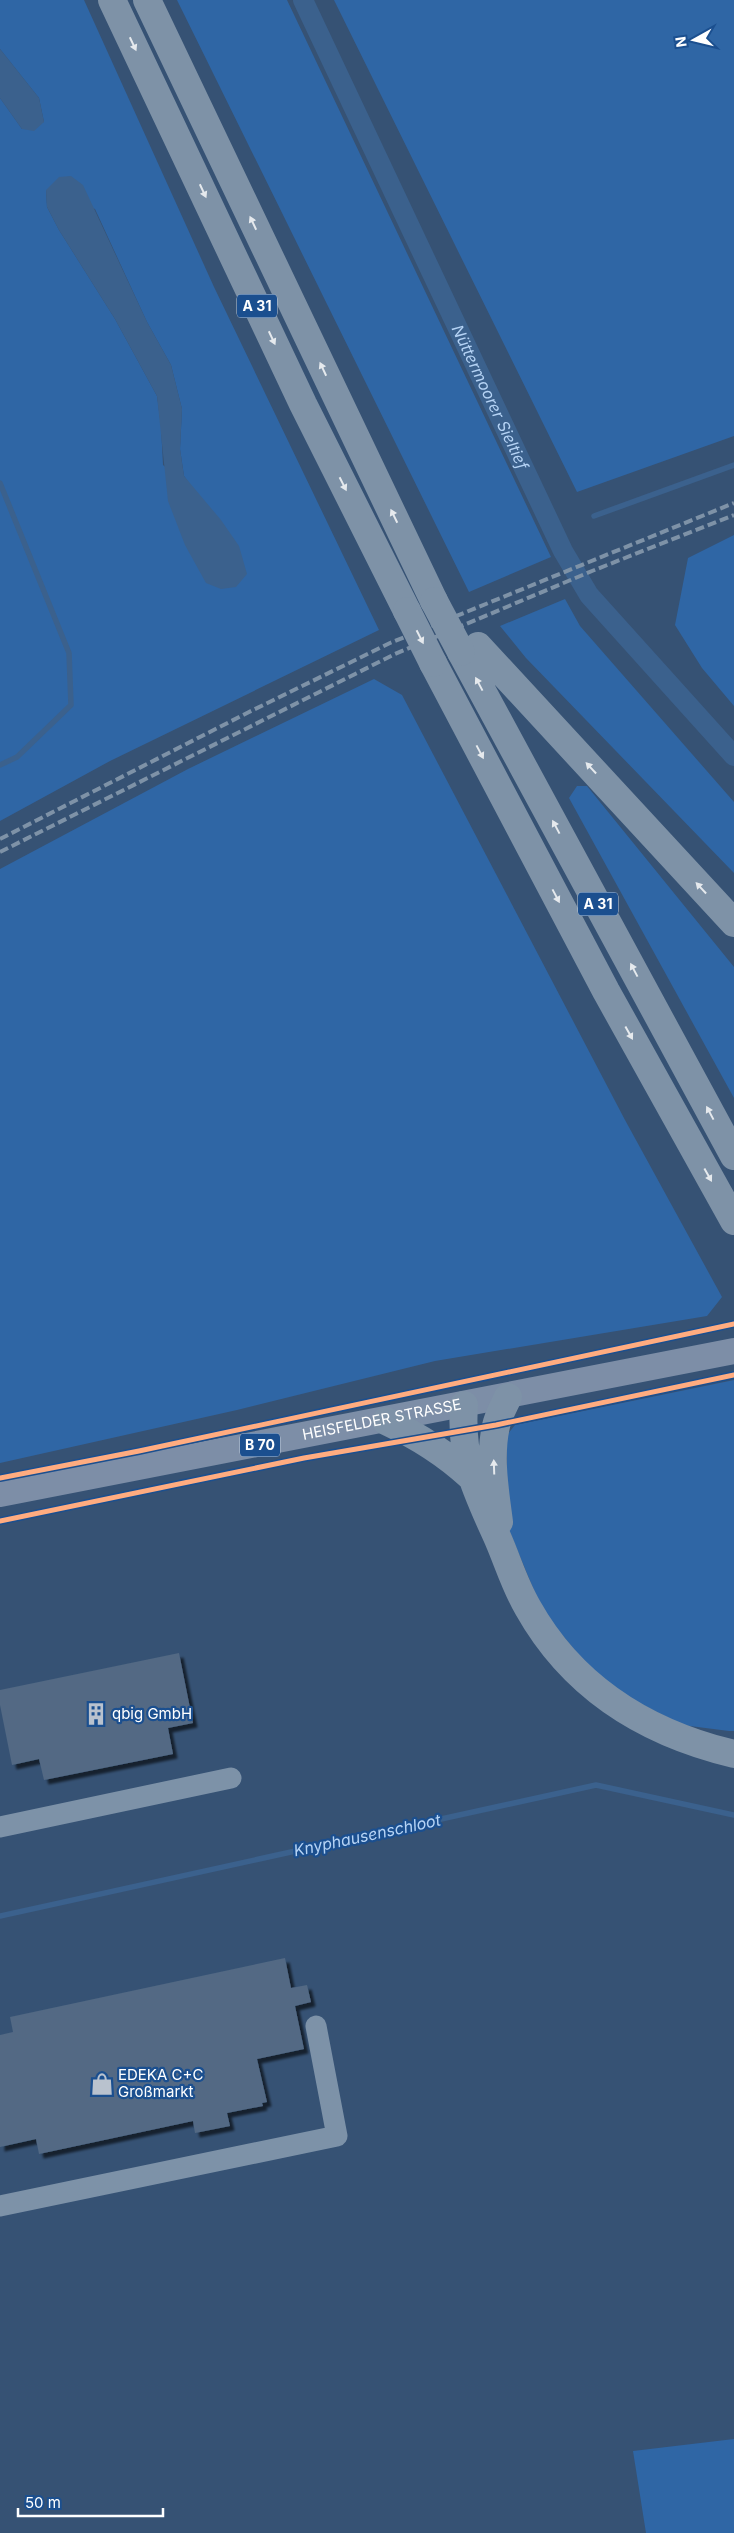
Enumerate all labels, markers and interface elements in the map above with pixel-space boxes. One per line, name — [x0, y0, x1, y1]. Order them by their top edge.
north arrow — [669, 15, 719, 65]
text: N — [671, 35, 690, 48]
one-way arrow — [130, 37, 138, 51]
one-way arrow — [199, 184, 207, 198]
one-way arrow — [249, 216, 257, 230]
road number: A 31 — [237, 294, 277, 318]
water label: Nüttermoorer Sieltief — [448, 322, 533, 473]
one-way arrow — [268, 331, 276, 345]
one-way arrow — [319, 362, 327, 377]
one-way arrow — [339, 477, 347, 491]
one-way arrow — [390, 509, 398, 523]
one-way arrow — [416, 630, 424, 644]
one-way arrow — [475, 677, 483, 691]
one-way arrow — [476, 745, 484, 760]
one-way arrow — [585, 763, 597, 775]
one-way arrow — [552, 820, 560, 834]
one-way arrow — [695, 882, 707, 894]
one-way arrow — [552, 889, 560, 903]
road number: A 31 — [578, 892, 618, 916]
one-way arrow — [629, 963, 638, 977]
one-way arrow — [625, 1027, 634, 1040]
one-way arrow — [706, 1106, 714, 1121]
one-way arrow — [704, 1169, 713, 1182]
street label: HEISFELDER STRASSE — [301, 1394, 463, 1444]
road number: B 70 — [240, 1434, 280, 1456]
one-way arrow — [490, 1459, 498, 1475]
building icon: qbig GmbH — [83, 1701, 109, 1727]
place label: qbig GmbH — [112, 1704, 192, 1723]
water label: Knyphausenschloot — [292, 1809, 443, 1860]
place label: EDEKA C+C Großmarkt — [118, 2065, 203, 2101]
shop icon: EDEKA C+C Großmarkt — [89, 2071, 115, 2097]
scale bar — [18, 2486, 162, 2518]
text: 50 m — [25, 2493, 61, 2512]

